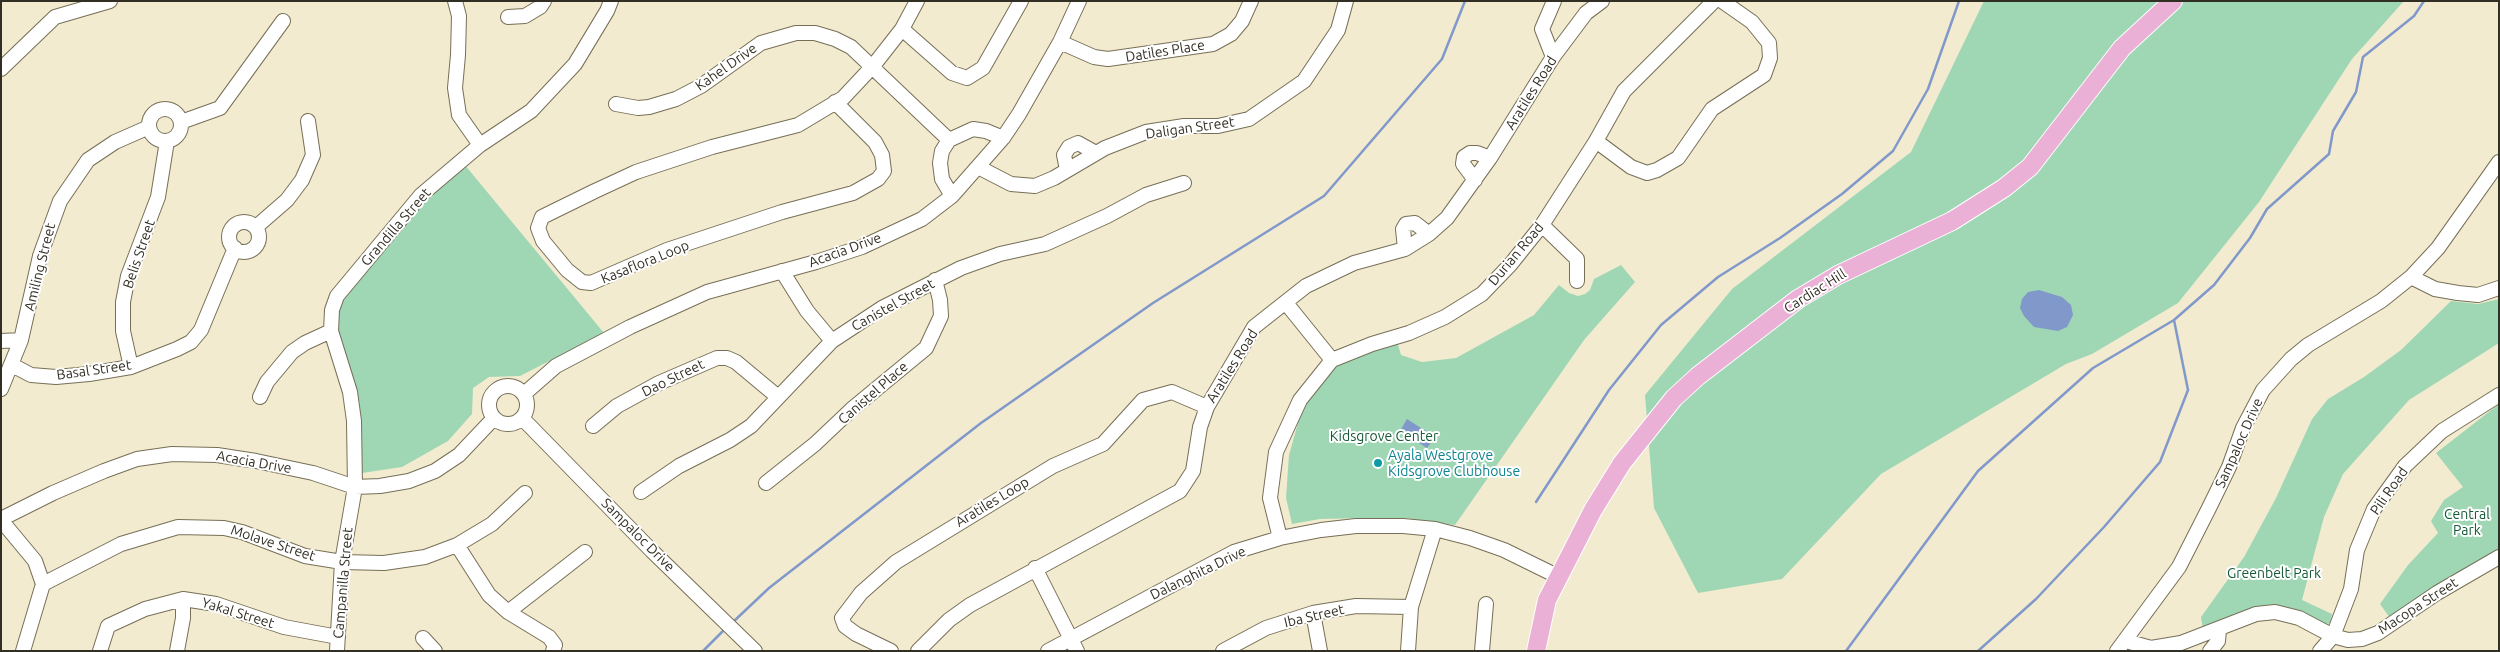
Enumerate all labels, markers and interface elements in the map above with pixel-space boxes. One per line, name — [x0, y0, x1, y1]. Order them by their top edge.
street label: Datiles Place — [1124, 36, 1206, 66]
street label: Kahel Drive — [692, 40, 760, 94]
street label: Aratiles Road — [1502, 53, 1560, 133]
street label: Daligan Street — [1144, 113, 1236, 143]
street label: Grandilla Street — [357, 184, 435, 270]
street label: Belis Street — [119, 217, 159, 291]
street label: Durian Road — [1485, 219, 1547, 289]
street label: Amiling Street — [21, 221, 59, 313]
street label: Acacia Drive — [806, 229, 884, 271]
street label: Kasaflora Loop — [598, 237, 692, 287]
street label: Cardiac Hill — [1781, 265, 1849, 317]
street label: Canistel Street — [849, 275, 937, 335]
street label: Aratiles Road — [1203, 326, 1261, 406]
street label: Basal Street — [56, 356, 132, 384]
street label: Dao Street — [639, 356, 707, 400]
street label: Canistel Place — [835, 358, 911, 428]
street label: Sampaloc Drive — [2212, 395, 2266, 491]
park label: Kidsgrove Center — [1330, 428, 1438, 444]
street label: Acacia Drive — [215, 447, 293, 477]
place label: Ayala Westgrove Kidsgrove Clubhouse — [1388, 447, 1520, 480]
marker: Ayala Westgrove Kidsgrove Clubhouse — [1372, 457, 1384, 469]
street label: Pili Road — [2367, 464, 2411, 518]
street label: Aratiles Loop — [952, 473, 1032, 531]
street label: Sampaloc Drive — [598, 495, 678, 575]
park label: Central Park — [2444, 506, 2490, 538]
street label: Molave Street — [229, 521, 317, 565]
street label: Campanilla Street — [330, 527, 356, 639]
street label: Dalanghita Drive — [1147, 543, 1249, 603]
park label: Greenbelt Park — [2227, 565, 2321, 581]
street label: Macopa Street — [2375, 574, 2461, 638]
street label: Yakal Street — [200, 594, 276, 632]
street label: Iba Street — [1282, 601, 1346, 631]

